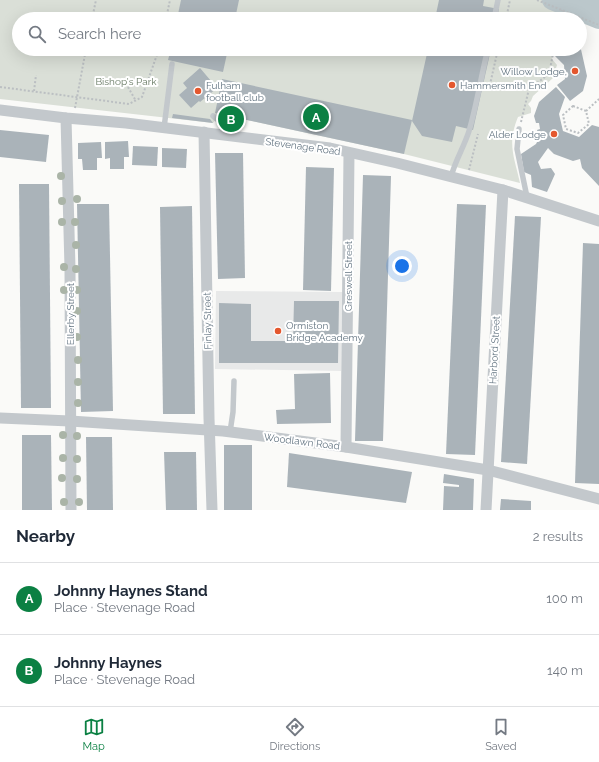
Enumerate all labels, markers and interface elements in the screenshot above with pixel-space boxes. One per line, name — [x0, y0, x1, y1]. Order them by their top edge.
search box — [12, 12, 587, 56]
icon: search — [26, 23, 48, 45]
text: Search here — [58, 25, 141, 43]
place label: Willow Lodge, — [501, 66, 567, 77]
marker: Willow Lodge, — [570, 66, 580, 76]
park label: Bishop's Park — [95, 76, 157, 87]
place label: Fulham football club — [206, 80, 264, 103]
marker: Hammersmith End — [447, 80, 457, 90]
place label: Hammersmith End — [460, 80, 547, 91]
marker: Fulham football club — [193, 86, 203, 96]
pin: A — [303, 102, 329, 132]
pin: B — [218, 104, 244, 134]
place label: Alder Lodge — [489, 129, 546, 140]
marker: Alder Lodge — [549, 129, 559, 139]
street label: Stevenage Road — [265, 136, 341, 157]
street label: Greswell Street — [343, 240, 354, 311]
your location — [392, 256, 412, 276]
street label: Ellerby Street — [65, 282, 76, 345]
street label: Finlay Street — [201, 292, 213, 350]
street label: Harbord Street — [487, 315, 502, 384]
place label: Ormiston Bridge Academy — [286, 320, 364, 343]
marker: Ormiston Bridge Academy — [273, 326, 283, 336]
street label: Woodlawn Road — [263, 431, 341, 452]
text: Nearby — [16, 526, 75, 546]
text: 2 results — [533, 529, 583, 544]
text: Johnny Haynes Stand — [54, 582, 208, 600]
text: A — [25, 591, 33, 606]
text: 100 m — [546, 591, 583, 606]
text: Place · Stevenage Road — [54, 600, 195, 615]
text: Johnny Haynes — [54, 654, 162, 672]
text: B — [25, 663, 33, 678]
text: 140 m — [547, 663, 583, 678]
text: Place · Stevenage Road — [54, 672, 195, 687]
tab: Map — [82, 716, 105, 753]
tab: Directions — [270, 716, 320, 753]
tab: Saved — [485, 716, 517, 753]

